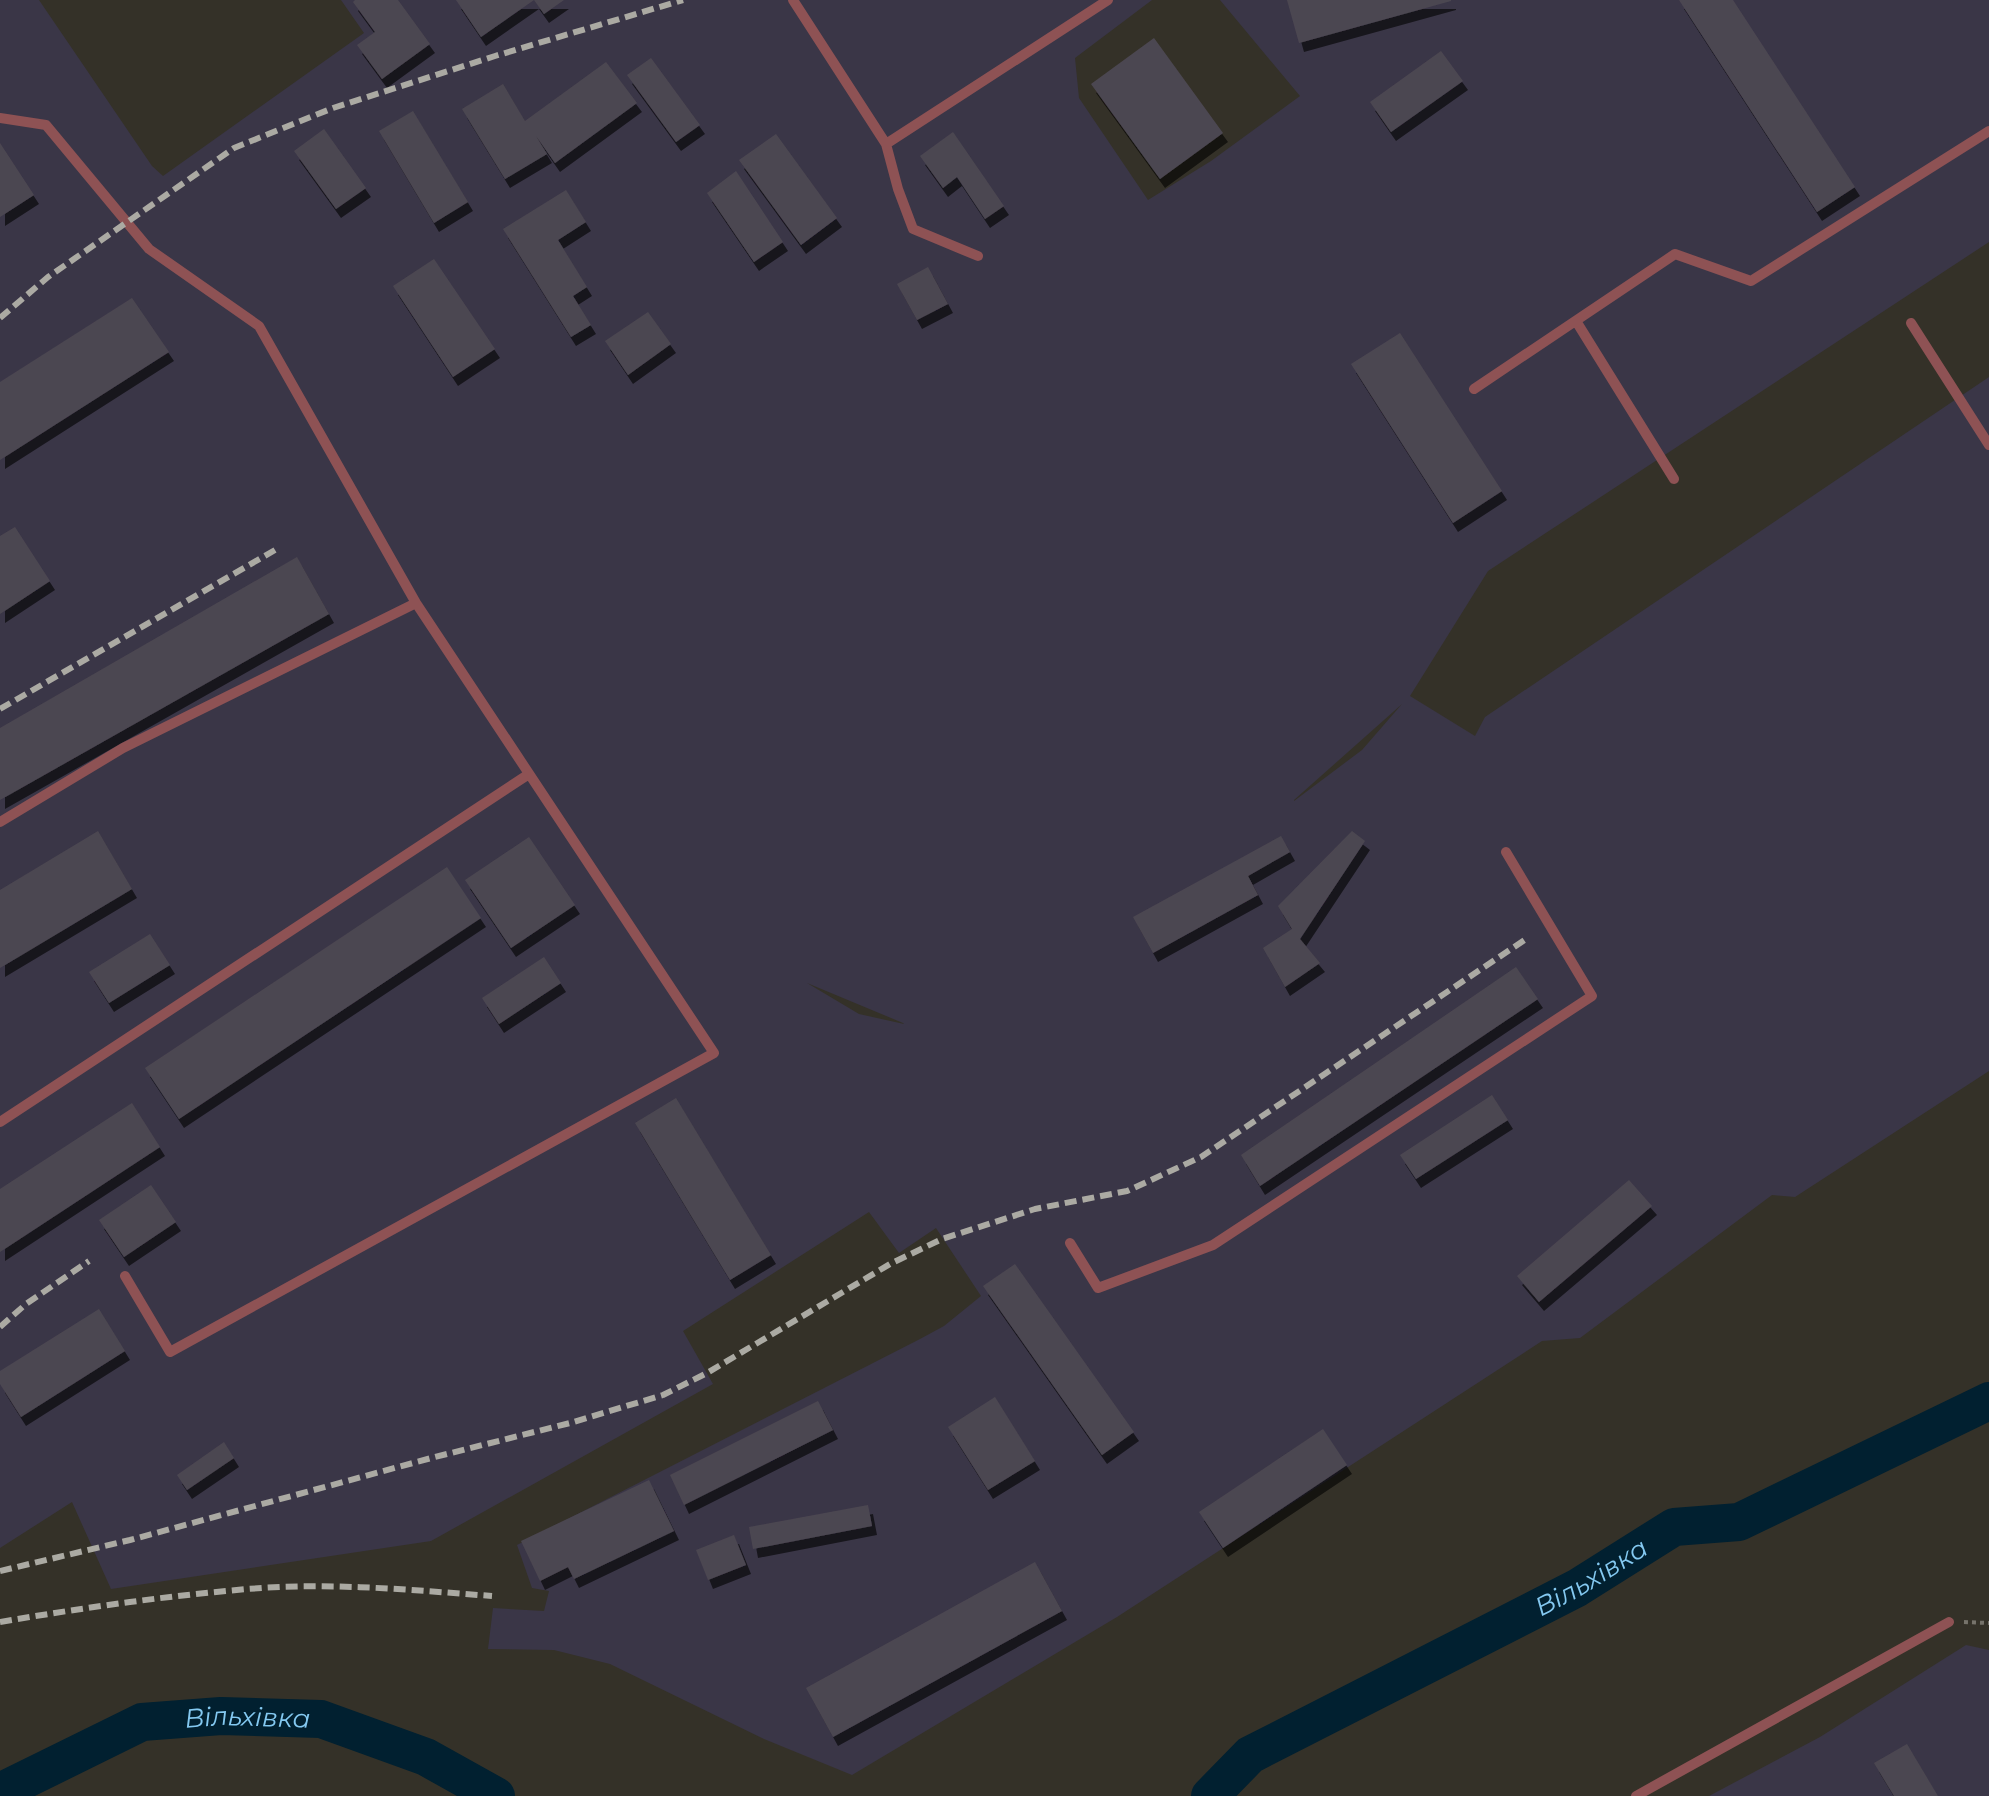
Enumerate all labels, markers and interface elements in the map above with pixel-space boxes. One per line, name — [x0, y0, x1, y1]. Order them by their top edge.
water label: Вільхівка — [1529, 1532, 1654, 1623]
water label: Вільхівка — [183, 1700, 311, 1735]

